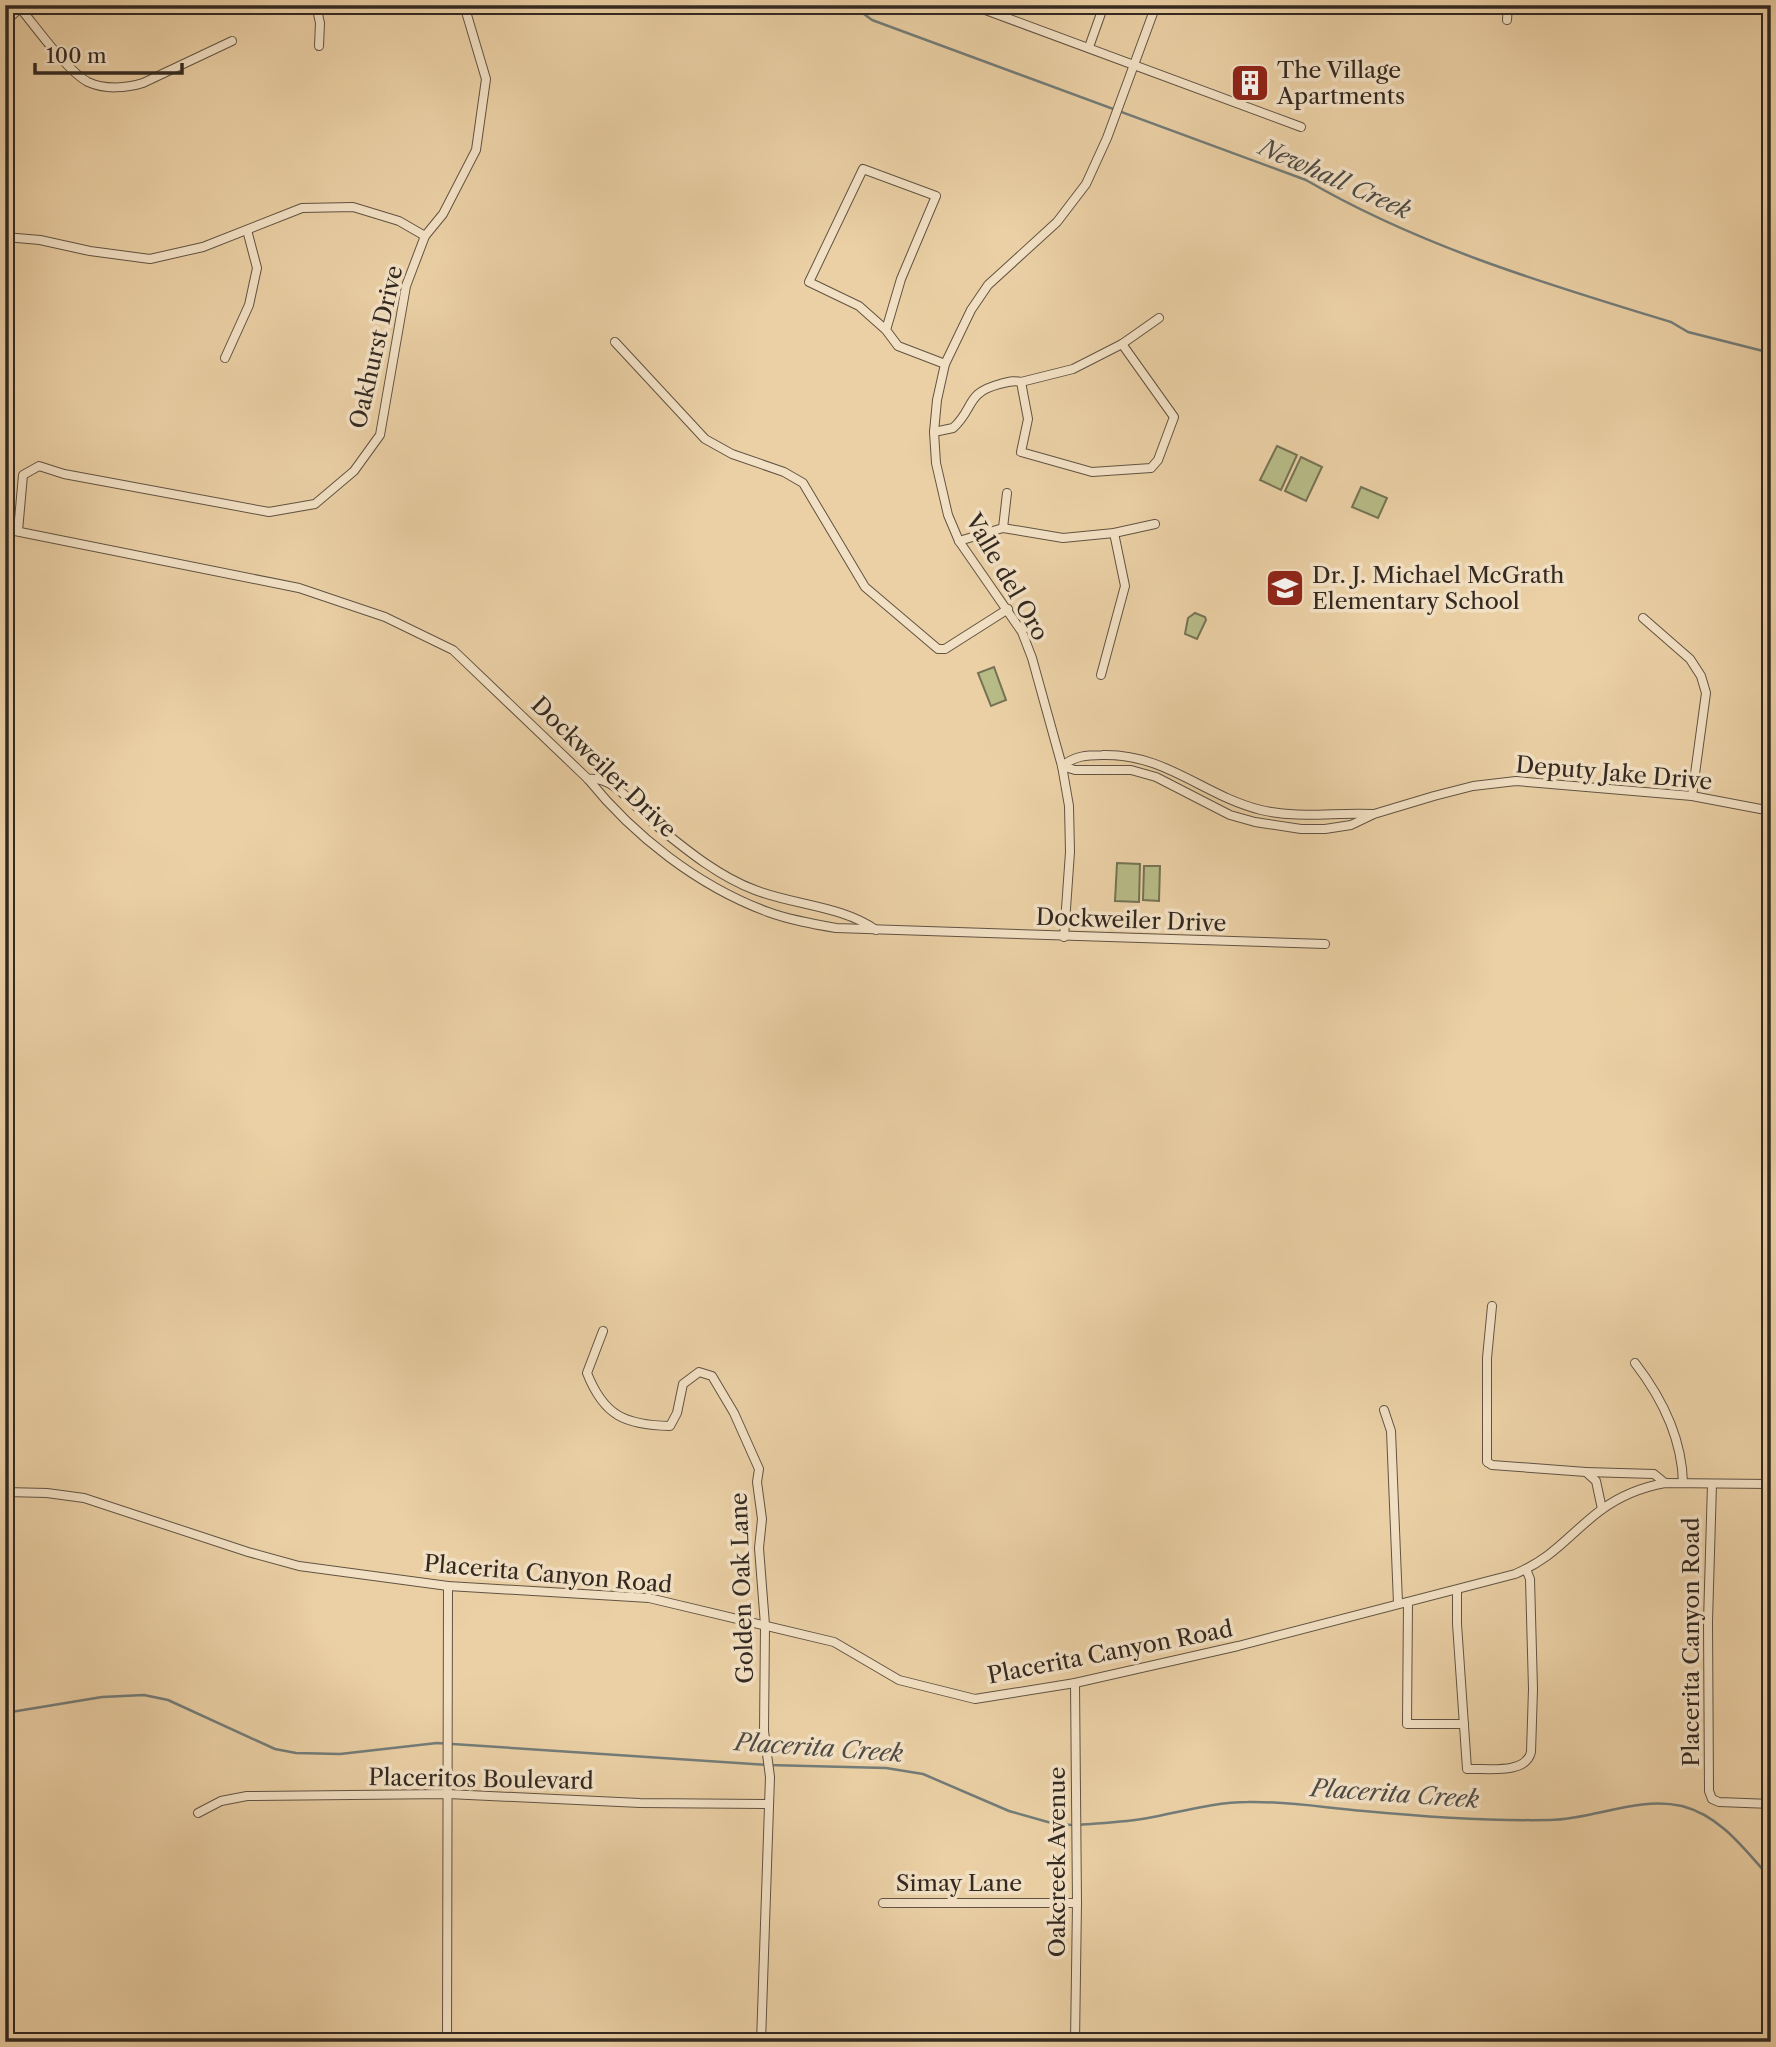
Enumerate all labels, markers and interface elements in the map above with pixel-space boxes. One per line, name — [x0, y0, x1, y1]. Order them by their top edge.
scale bar — [35, 32, 182, 76]
text: 100 m — [46, 43, 107, 68]
place label: The Village Apartments — [1276, 56, 1405, 110]
building icon: The Village Apartments — [1229, 62, 1271, 104]
water label: Newhall Creek — [1253, 131, 1416, 225]
street label: Oakhurst Drive — [344, 263, 408, 431]
street label: Valle del Oro — [959, 508, 1055, 645]
place label: Dr. J. Michael McGrath Elementary School — [1312, 561, 1564, 615]
school or university icon: Dr. J. Michael McGrath Elementary School — [1264, 567, 1306, 609]
street label: Dockweiler Drive — [526, 691, 682, 843]
street label: Deputy Jake Drive — [1514, 750, 1714, 796]
street label: Dockweiler Drive — [1035, 903, 1227, 937]
street label: Golden Oak Lane — [725, 1492, 759, 1684]
street label: Placerita Canyon Road — [1677, 1517, 1705, 1767]
street label: Placerita Canyon Road — [423, 1549, 673, 1599]
street label: Placerita Canyon Road — [985, 1614, 1235, 1690]
water label: Placerita Creek — [732, 1727, 905, 1768]
street label: Placeritos Boulevard — [368, 1763, 594, 1795]
street label: Oakcreek Avenue — [1043, 1767, 1071, 1957]
water label: Placerita Creek — [1308, 1773, 1481, 1814]
street label: Simay Lane — [896, 1869, 1022, 1897]

